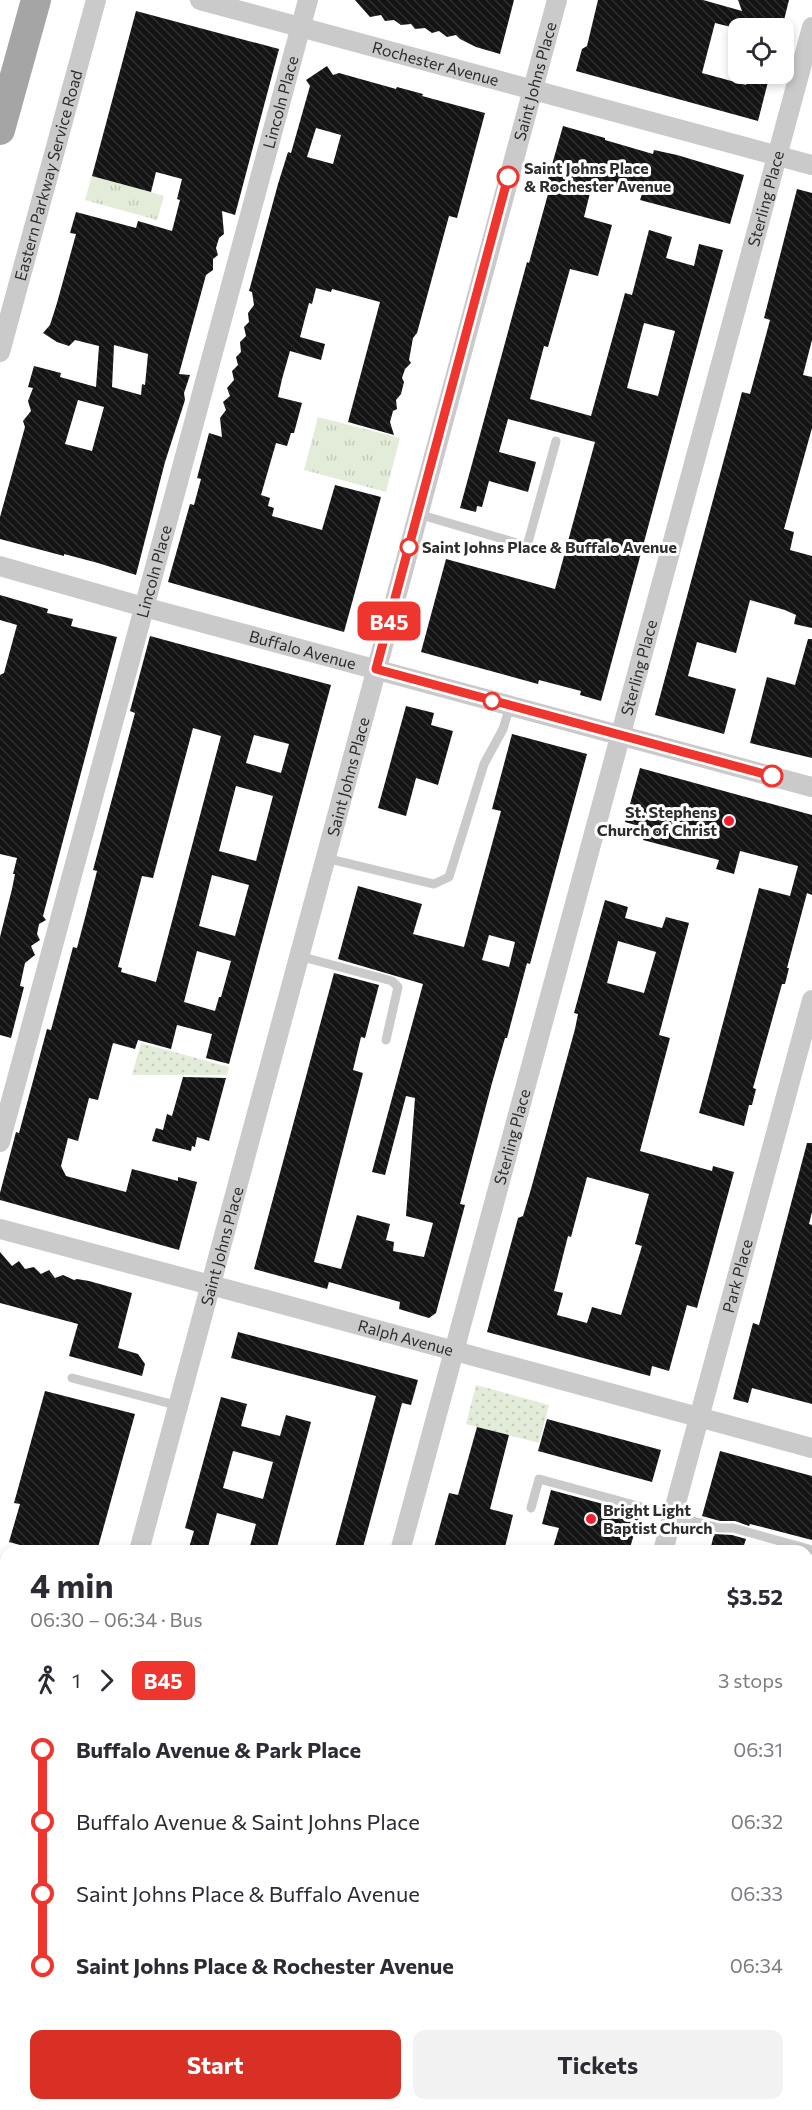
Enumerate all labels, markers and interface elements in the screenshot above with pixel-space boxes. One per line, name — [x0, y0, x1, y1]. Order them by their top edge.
map controls — [728, 18, 794, 84]
button: locate — [728, 18, 794, 84]
street label: Saint Johns Place — [509, 20, 560, 143]
street label: Rochester Avenue — [370, 37, 501, 89]
street label: Lincoln Place — [258, 54, 302, 150]
street label: Eastern Parkway Service Road — [10, 68, 85, 283]
street label: Sterling Place — [743, 148, 787, 248]
place label: Saint Johns Place & Rochester Avenue — [524, 158, 671, 195]
marker: Saint Johns Place & Rochester Avenue — [497, 166, 519, 188]
street label: Lincoln Place — [132, 523, 175, 620]
place label: Saint Johns Place & Buffalo Avenue — [422, 537, 677, 556]
marker: Saint Johns Place & Buffalo Avenue — [400, 538, 418, 556]
line badge: B45 — [354, 602, 424, 640]
text: B45 — [369, 609, 409, 634]
street label: Sterling Place — [616, 618, 660, 718]
street label: Buffalo Avenue — [247, 626, 358, 673]
unlabelled marker — [483, 692, 501, 710]
street label: Saint Johns Place — [323, 715, 373, 838]
unlabelled marker — [761, 765, 783, 787]
place label: St. Stephens Church of Christ — [597, 802, 717, 839]
marker: St. Stephens Church of Christ — [722, 814, 736, 828]
street label: Sterling Place — [489, 1087, 534, 1187]
street label: Saint Johns Place — [196, 1184, 247, 1308]
street label: Park Place — [718, 1237, 756, 1315]
street label: Ralph Avenue — [356, 1315, 456, 1359]
place label: Bright Light Baptist Church — [603, 1500, 713, 1537]
marker: Bright Light Baptist Church — [584, 1512, 598, 1526]
text: 4 min — [30, 1564, 114, 1605]
text: $3.52 — [727, 1583, 783, 1610]
text: 06:30 – 06:34 · Bus — [30, 1607, 203, 1631]
icon: walk — [30, 1664, 63, 1697]
icon: forward — [90, 1664, 123, 1697]
text: 1 — [72, 1668, 81, 1692]
text: B45 — [144, 1668, 183, 1693]
text: 3 stops — [718, 1668, 783, 1692]
text: Buffalo Avenue & Park Place — [76, 1736, 361, 1763]
text: 06:31 — [733, 1737, 783, 1761]
text: Buffalo Avenue & Saint Johns Place — [76, 1808, 420, 1835]
text: 06:32 — [731, 1809, 783, 1833]
text: Saint Johns Place & Buffalo Avenue — [76, 1880, 420, 1907]
text: 06:33 — [730, 1881, 783, 1905]
text: Saint Johns Place & Rochester Avenue — [76, 1952, 454, 1979]
text: 06:34 — [730, 1953, 783, 1977]
button: Start — [30, 2030, 401, 2099]
button: Tickets — [413, 2030, 783, 2099]

